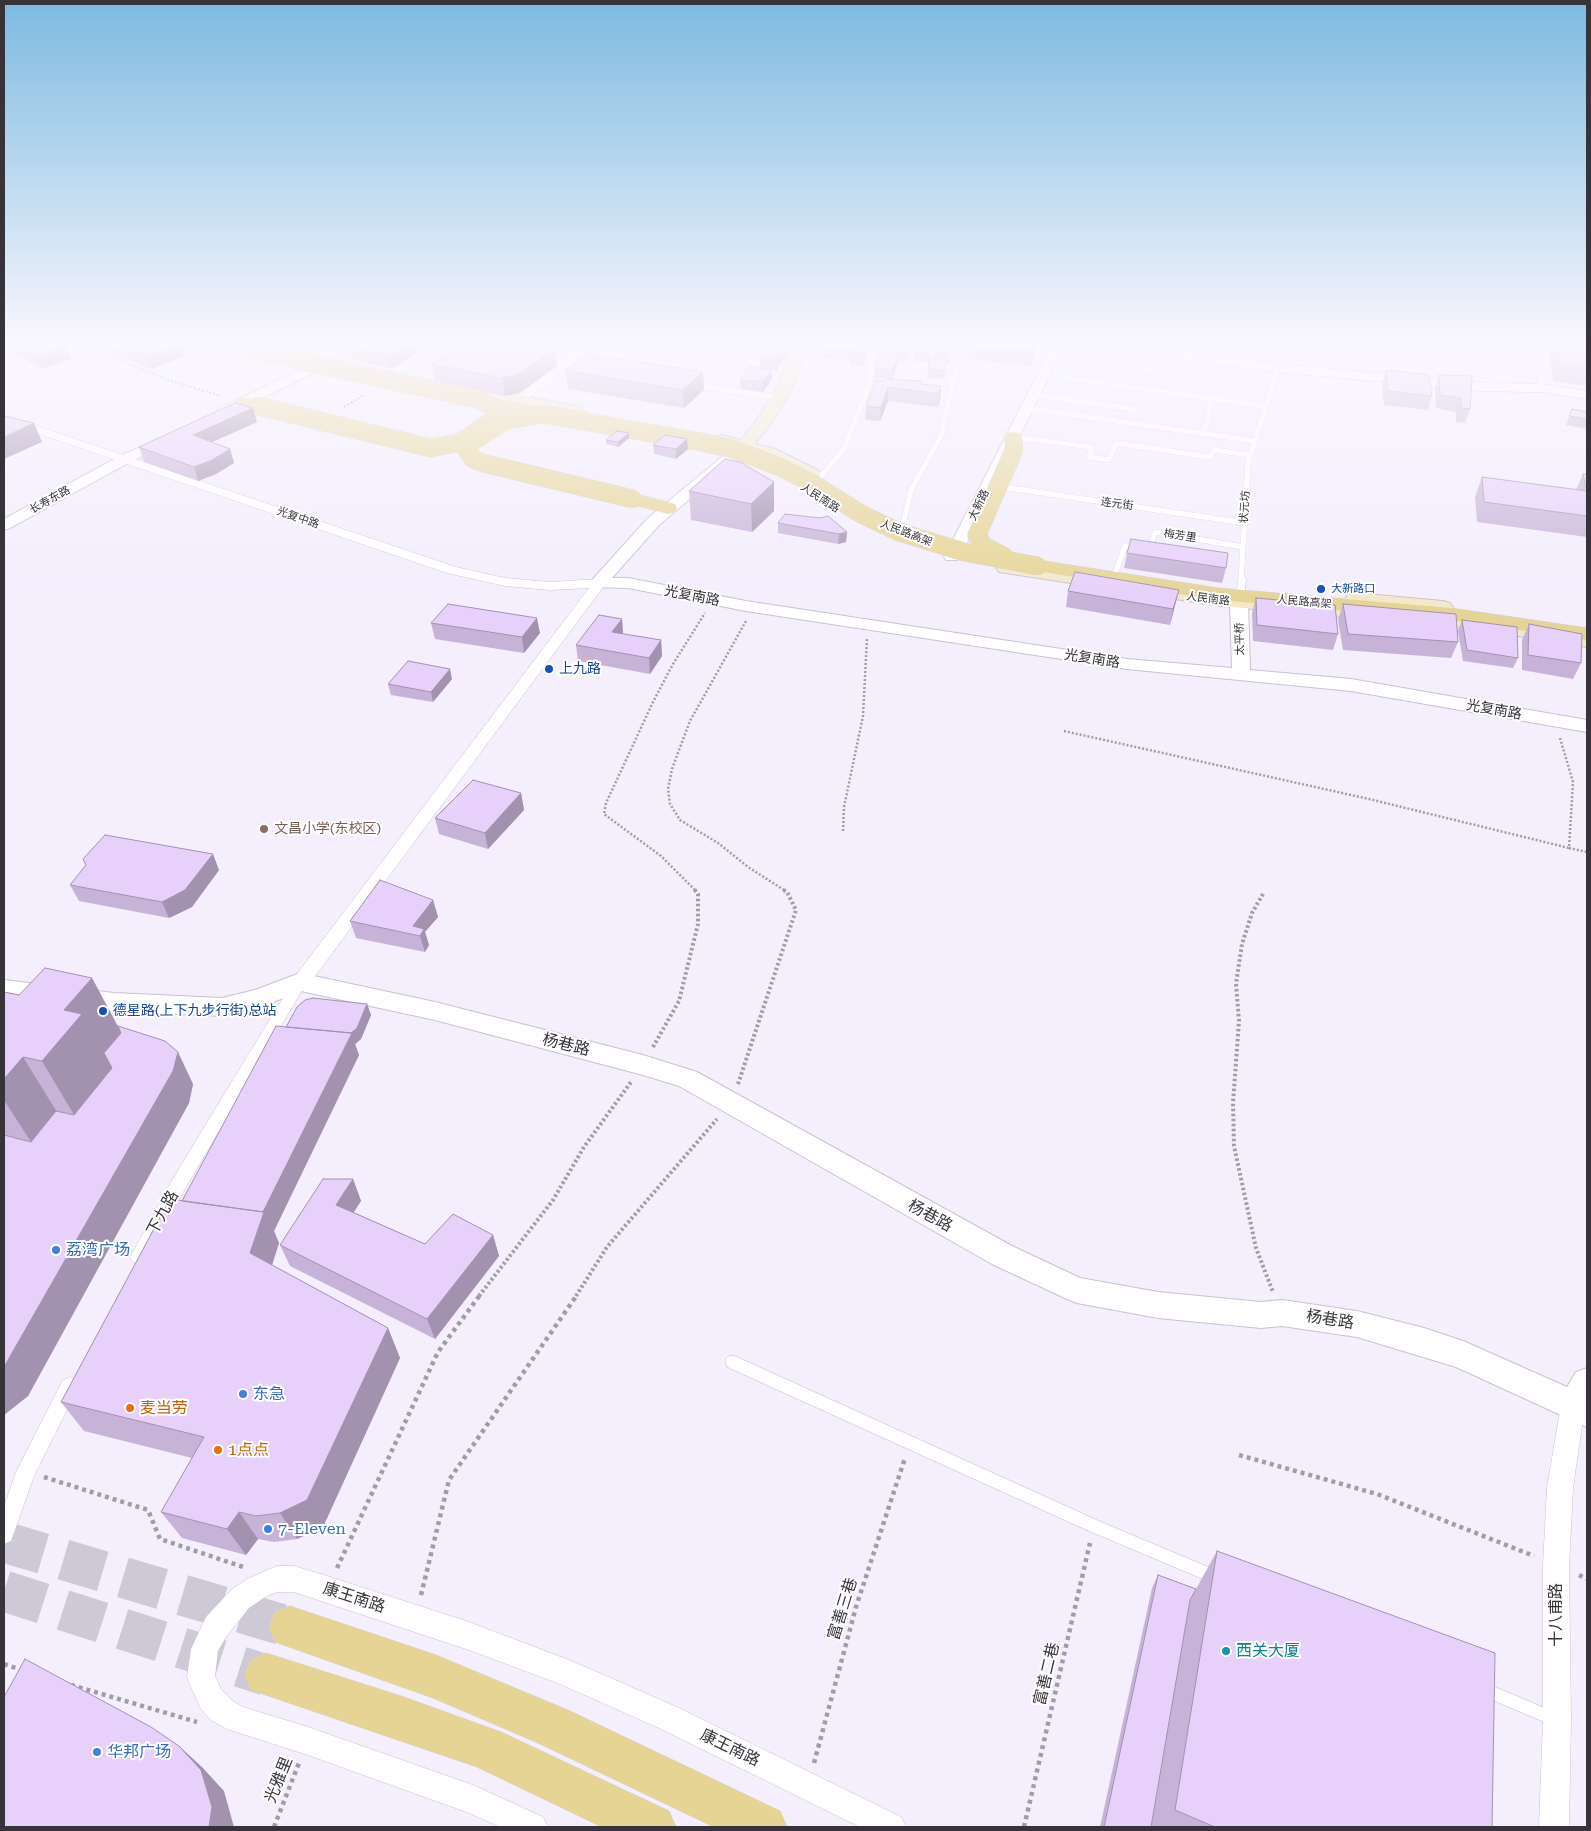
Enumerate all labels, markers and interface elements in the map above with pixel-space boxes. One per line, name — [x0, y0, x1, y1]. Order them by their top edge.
street label: 人民南路 — [798, 480, 842, 516]
street label: 长寿东路 — [28, 484, 72, 516]
street label: 大新路 — [966, 487, 992, 523]
street label: 状元坊 — [1238, 490, 1252, 524]
street label: 连元街 — [1100, 495, 1134, 513]
street label: 光复中路 — [275, 505, 321, 531]
street label: 人民路高架 — [878, 517, 934, 549]
street label: 梅芳里 — [1163, 527, 1197, 545]
street label: 光复南路 — [663, 582, 721, 610]
place label: 大新路口 — [1331, 582, 1375, 596]
marker: 大新路口 — [1315, 583, 1327, 595]
street label: 人民南路 — [1185, 590, 1231, 608]
street label: 人民路高架 — [1276, 593, 1332, 611]
street label: 太平桥 — [1233, 622, 1247, 656]
street label: 光复南路 — [1063, 646, 1121, 672]
place label: 上九路 — [559, 661, 601, 677]
marker: 上九路 — [543, 663, 555, 675]
street label: 光复南路 — [1465, 697, 1523, 723]
place label: 文昌小学(东校区) — [274, 821, 381, 837]
marker: 文昌小学(东校区) — [258, 823, 270, 835]
place label: 德星路(上下九步行街)总站 — [113, 1003, 276, 1019]
marker: 德星路(上下九步行街)总站 — [97, 1005, 109, 1017]
street label: 杨巷路 — [540, 1030, 592, 1060]
street label: 下九路 — [143, 1187, 183, 1239]
street label: 杨巷路 — [904, 1196, 956, 1236]
place label: 荔湾广场 — [66, 1240, 130, 1260]
marker: 荔湾广场 — [50, 1244, 62, 1256]
street label: 杨巷路 — [1305, 1307, 1355, 1333]
place label: 东急 — [253, 1384, 285, 1404]
marker: 东急 — [237, 1388, 249, 1400]
place label: 麦当劳 — [140, 1398, 188, 1418]
marker: 麦当劳 — [124, 1402, 136, 1414]
place label: 1点点 — [228, 1440, 269, 1460]
marker: 1点点 — [212, 1444, 224, 1456]
place label: 7-Eleven — [278, 1519, 346, 1539]
marker: 7-Eleven — [262, 1523, 274, 1535]
street label: 富善三巷 — [824, 1576, 862, 1642]
street label: 康王南路 — [321, 1579, 387, 1617]
street label: 十八甫路 — [1546, 1583, 1566, 1647]
street label: 富善二巷 — [1030, 1641, 1064, 1707]
place label: 西关大厦 — [1236, 1641, 1300, 1661]
marker: 西关大厦 — [1220, 1645, 1232, 1657]
street label: 康王南路 — [697, 1725, 763, 1771]
place label: 华邦广场 — [107, 1742, 171, 1762]
marker: 华邦广场 — [91, 1746, 103, 1758]
street label: 光雅里 — [261, 1754, 297, 1806]

